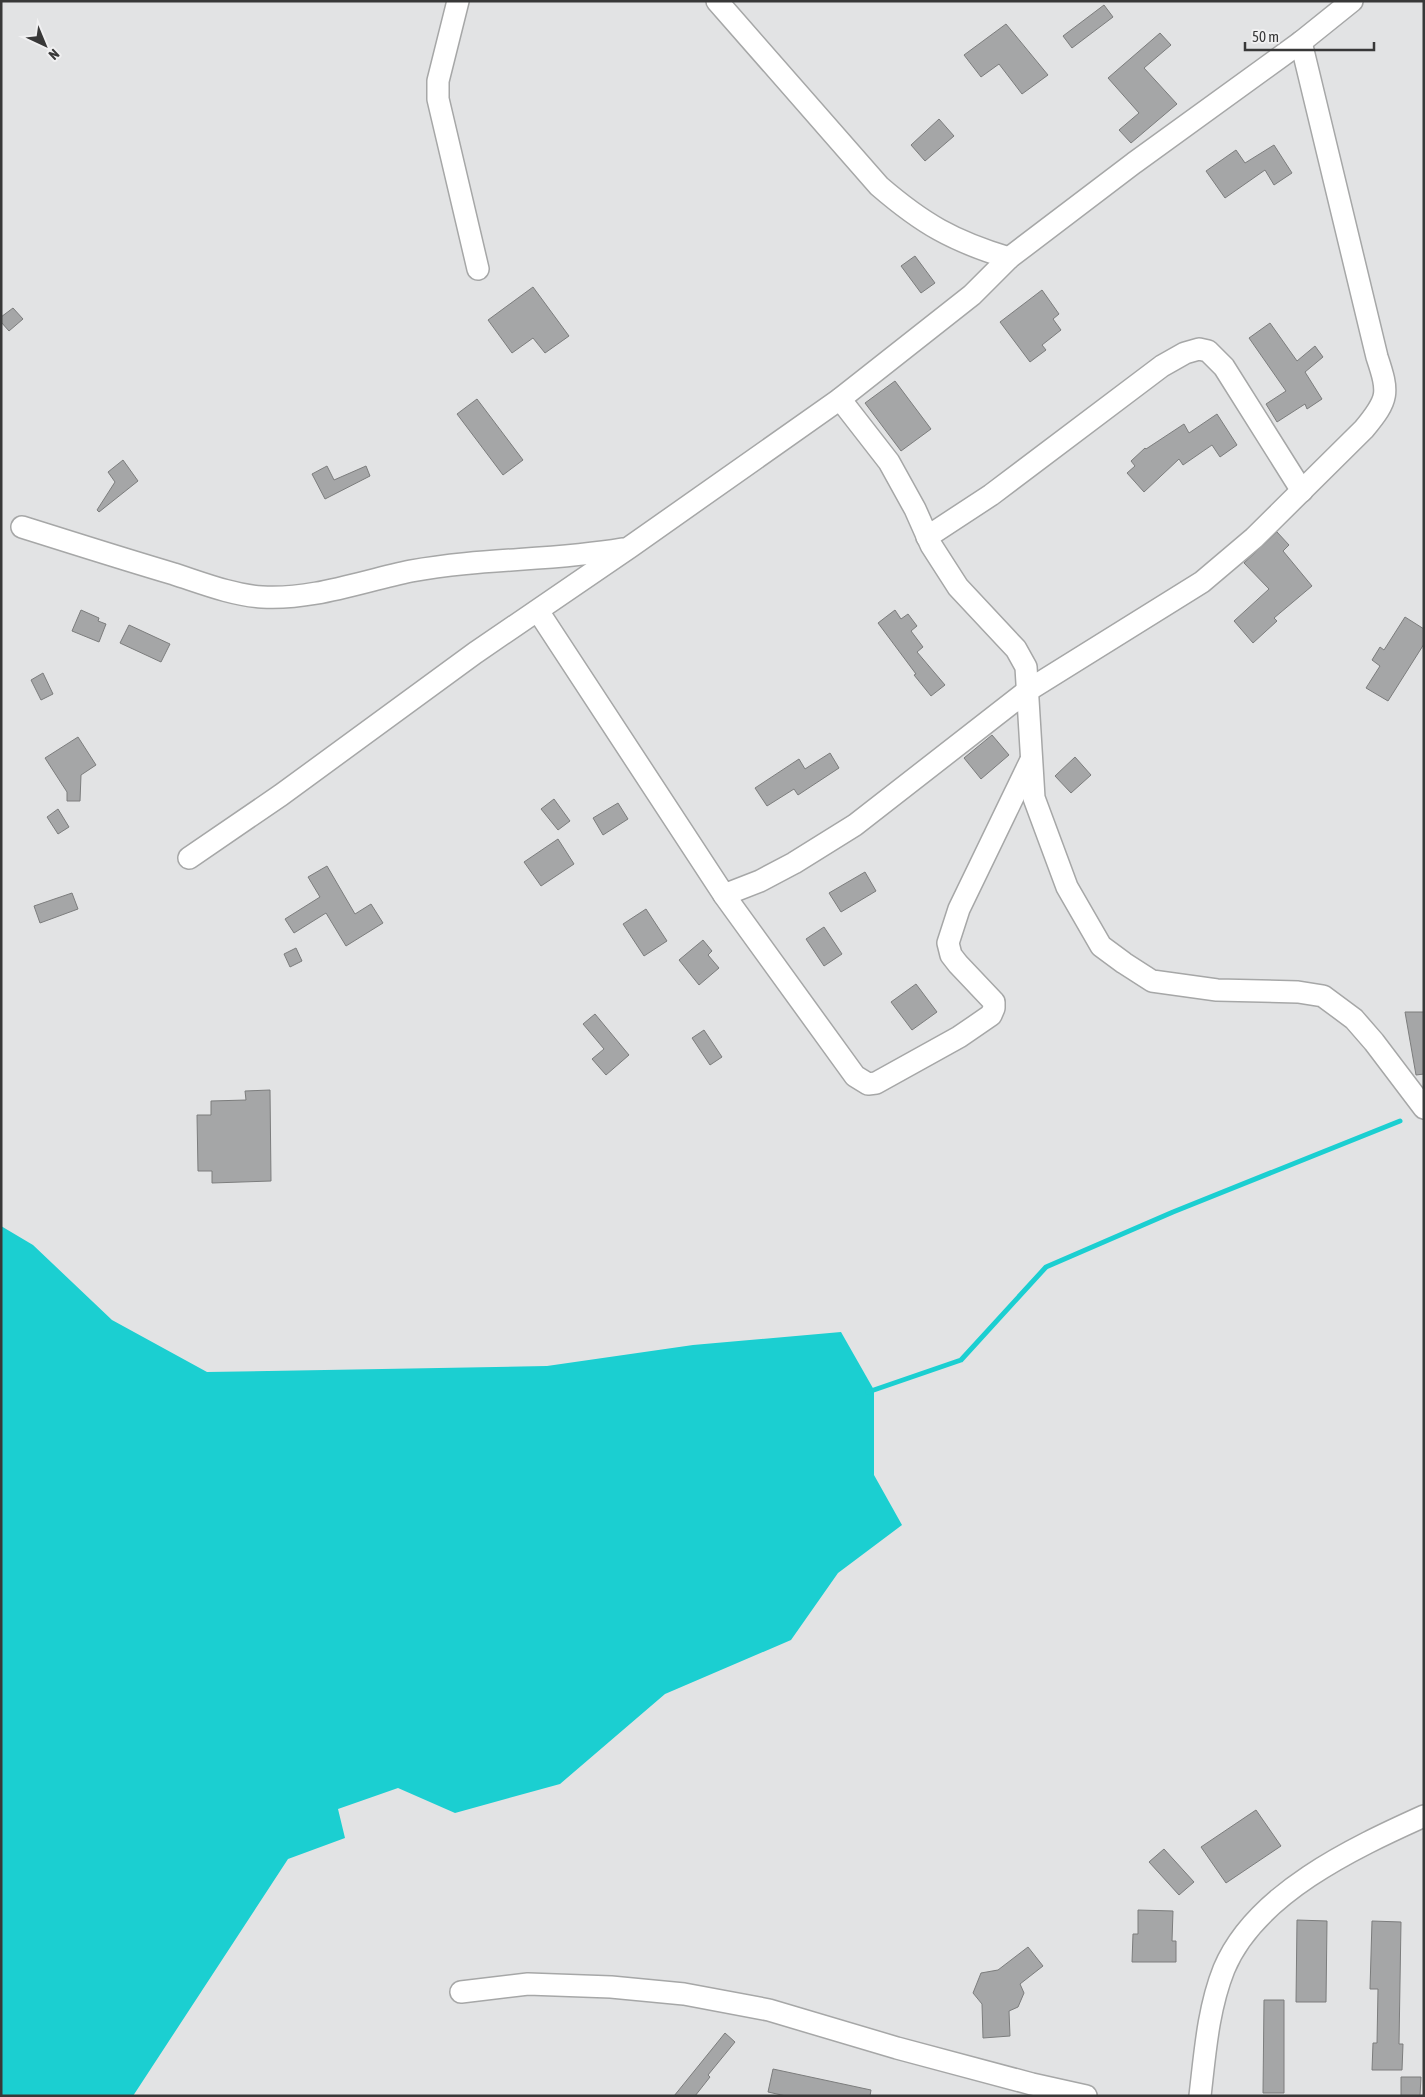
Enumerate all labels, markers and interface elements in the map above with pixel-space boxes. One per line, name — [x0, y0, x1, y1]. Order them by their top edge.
north arrow — [20, 20, 70, 70]
scale bar — [1245, 20, 1374, 52]
text: 50 m — [1252, 28, 1279, 45]
text: N — [46, 46, 63, 63]

